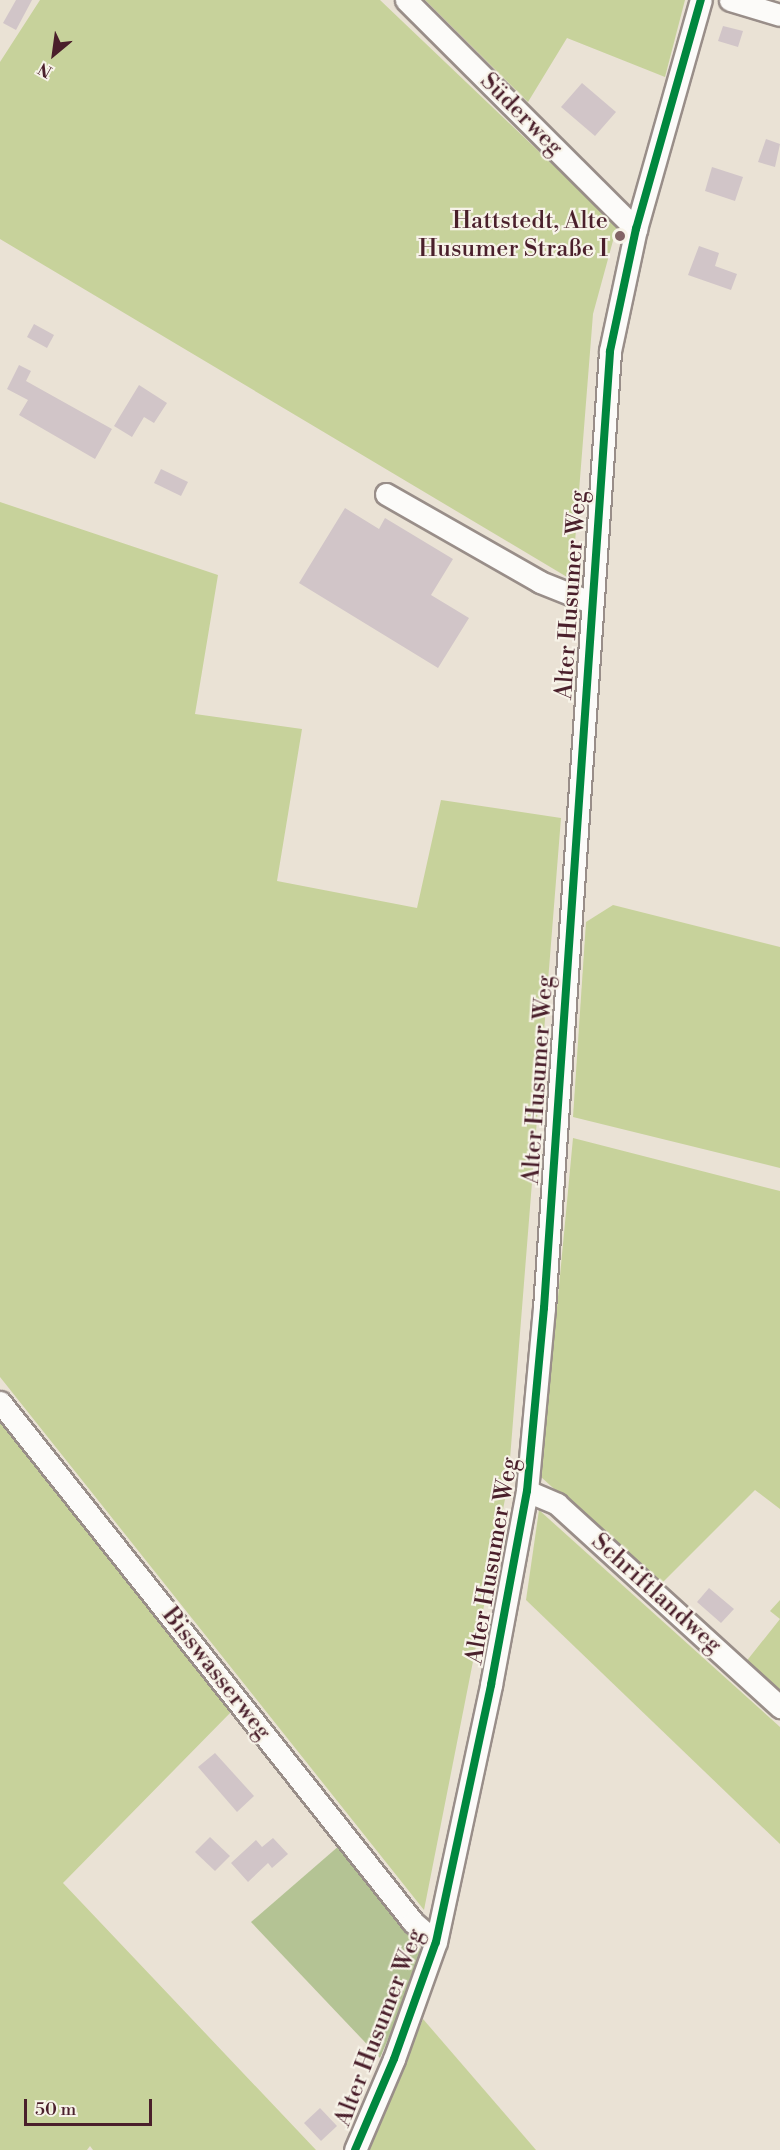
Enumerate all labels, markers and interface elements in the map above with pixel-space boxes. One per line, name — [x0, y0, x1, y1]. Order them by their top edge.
north arrow — [24, 24, 84, 84]
text: N — [35, 58, 56, 82]
street label: Süderweg — [474, 68, 568, 162]
place label: Hattstedt, Alte Husumer Straße I — [418, 208, 608, 264]
marker: Hattstedt, Alte Husumer Straße I — [613, 229, 627, 243]
street label: Alter Husumer Weg — [550, 489, 594, 701]
street label: Alter Husumer Weg — [517, 974, 561, 1186]
street label: Alter Husumer Weg — [461, 1455, 525, 1667]
street label: Schriftlandweg — [585, 1528, 727, 1660]
street label: Bisswasserweg — [155, 1602, 277, 1746]
street label: Alter Husumer Weg — [329, 1925, 431, 2131]
scale bar — [27, 2087, 154, 2125]
text: 50 m — [35, 2098, 76, 2121]

